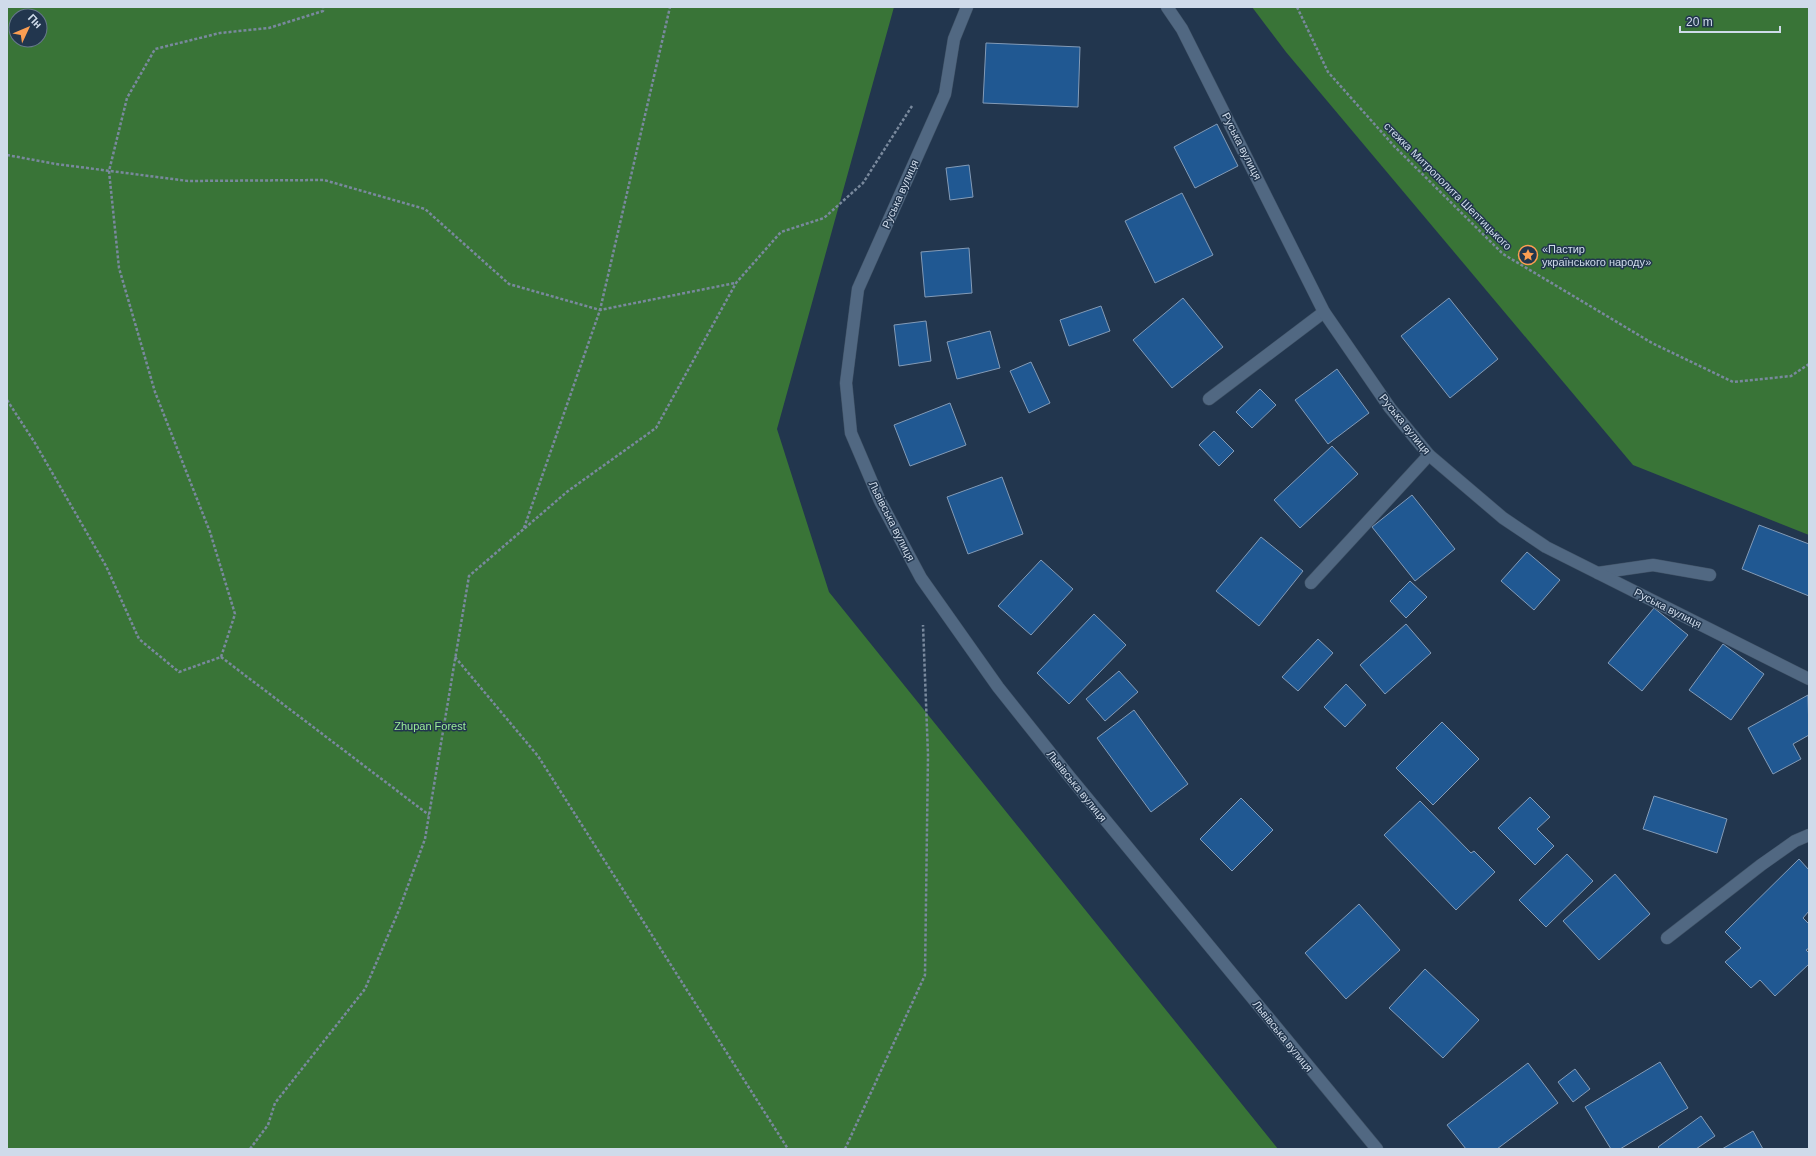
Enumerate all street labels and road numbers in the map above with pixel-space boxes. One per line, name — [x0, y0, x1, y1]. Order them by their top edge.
street label: Руська вулиця — [1220, 110, 1264, 182]
street label: стежка Митрополита Шептицького — [1382, 120, 1514, 252]
street label: Руська вулиця — [879, 158, 921, 230]
street label: Руська вулиця — [1377, 392, 1433, 457]
street label: Львівська вулиця — [867, 479, 917, 563]
street label: Руська вулиця — [1632, 586, 1704, 630]
street label: Львівська вулиця — [1045, 748, 1109, 824]
street label: Львівська вулиця — [1251, 998, 1315, 1074]

